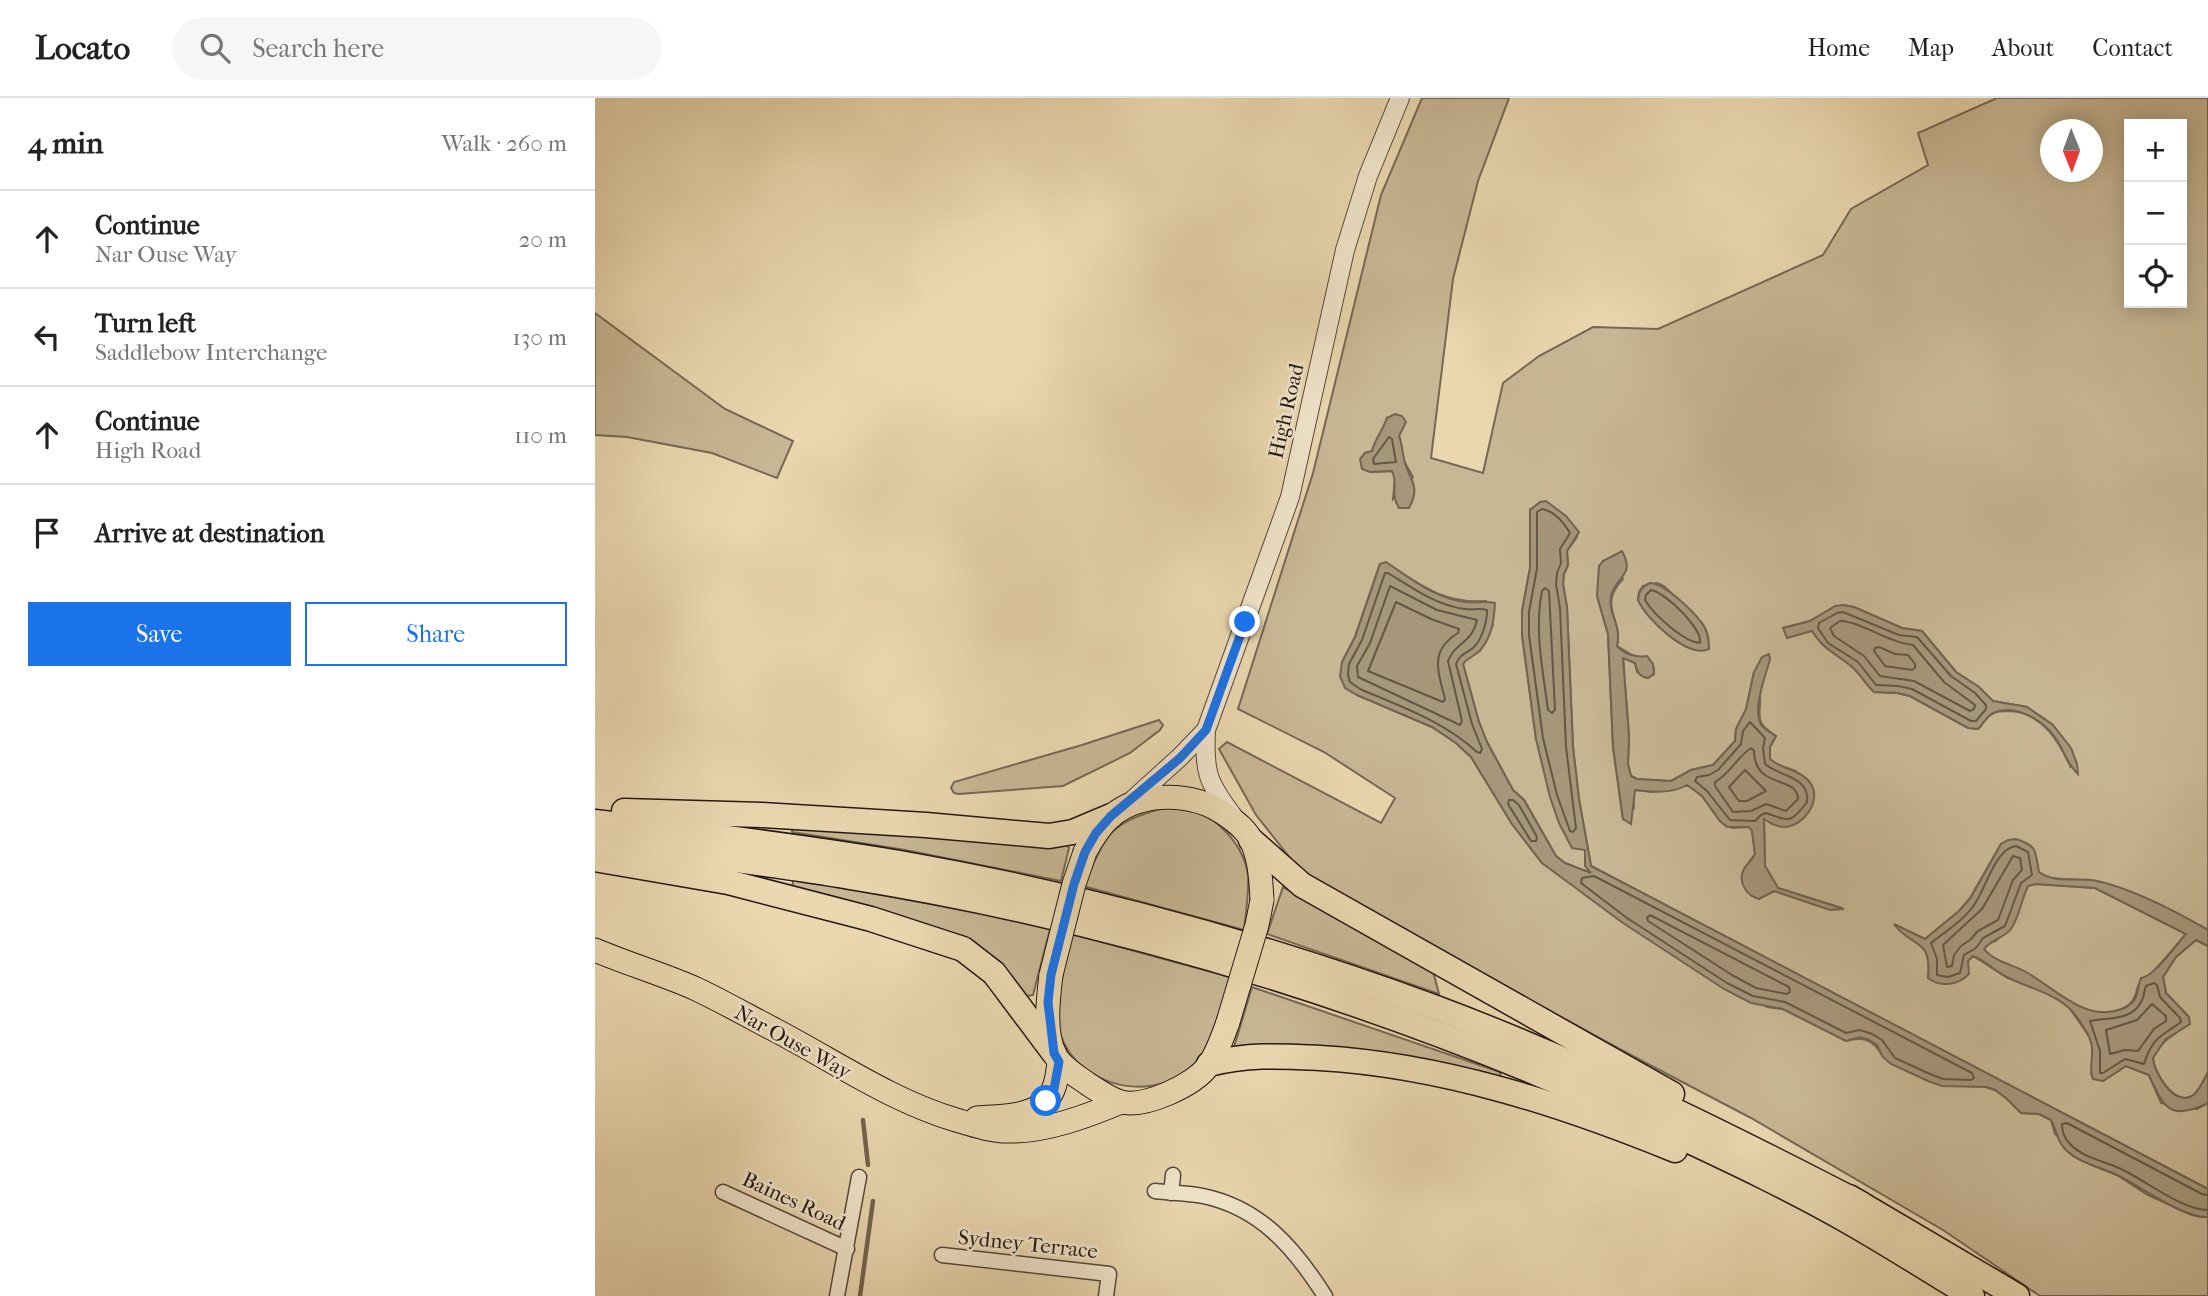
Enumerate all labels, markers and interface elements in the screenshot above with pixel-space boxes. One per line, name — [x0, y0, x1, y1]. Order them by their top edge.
search box — [172, 17, 662, 80]
text: Locato — [35, 29, 130, 68]
icon: search — [196, 29, 234, 67]
text: Search here — [252, 33, 384, 64]
text: Home — [1808, 34, 1870, 62]
text: Map — [1908, 34, 1954, 62]
text: About — [1992, 34, 2054, 62]
text: Contact — [2092, 34, 2173, 62]
north arrow — [2040, 119, 2103, 182]
map controls — [2124, 119, 2187, 308]
button: + — [2124, 119, 2187, 182]
text: 4 min — [28, 126, 103, 161]
text: Walk · 260 m — [442, 130, 567, 157]
button: − — [2124, 182, 2187, 245]
text: Continue — [95, 210, 200, 241]
icon: ahead — [28, 220, 66, 258]
text: 20 m — [518, 226, 567, 253]
text: Nar Ouse Way — [95, 241, 237, 268]
button: locate — [2124, 245, 2187, 308]
text: Turn left — [95, 308, 196, 339]
icon: left — [28, 318, 66, 356]
text: 130 m — [513, 324, 567, 351]
text: Saddlebow Interchange — [95, 339, 328, 366]
street label: High Road — [1263, 360, 1309, 461]
text: Continue — [95, 406, 200, 437]
icon: ahead — [28, 416, 66, 454]
text: 110 m — [514, 422, 567, 449]
text: High Road — [95, 437, 201, 464]
icon: arrive — [28, 514, 66, 552]
text: Arrive at destination — [95, 518, 325, 549]
button: Save — [28, 602, 291, 666]
button: Share — [305, 602, 567, 666]
route end — [1229, 606, 1260, 637]
street label: Nar Ouse Way — [731, 1000, 856, 1084]
route start — [1030, 1085, 1061, 1116]
street label: Baines Road — [739, 1167, 850, 1236]
street label: Sydney Terrace — [957, 1225, 1099, 1263]

